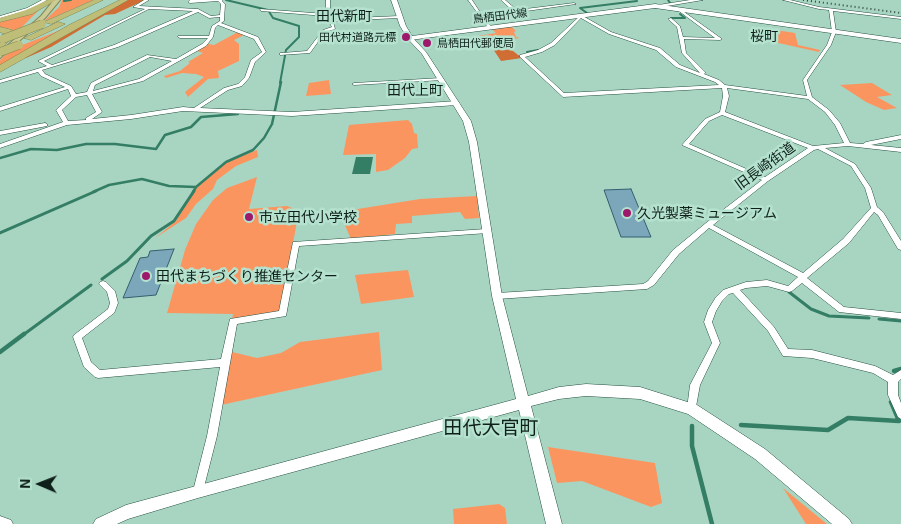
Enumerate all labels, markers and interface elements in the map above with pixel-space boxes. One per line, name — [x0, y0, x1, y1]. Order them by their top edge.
street label: 鳥栖田代線 — [472, 6, 528, 26]
district label: 田代新町 — [316, 8, 372, 24]
district label: 桜町 — [750, 28, 778, 44]
place label: 田代村道路元標 — [319, 30, 396, 44]
marker: 田代村道路元標 — [400, 31, 412, 43]
place label: 鳥栖田代郵便局 — [437, 36, 514, 50]
marker: 鳥栖田代郵便局 — [421, 37, 433, 49]
district label: 田代上町 — [387, 82, 443, 98]
street label: 旧長崎街道 — [732, 139, 798, 193]
place label: 久光製薬ミュージアム — [637, 205, 777, 221]
marker: 久光製薬ミュージアム — [621, 207, 633, 219]
place label: 市立田代小学校 — [259, 209, 357, 225]
marker: 市立田代小学校 — [243, 211, 255, 223]
place label: 田代まちづくり推進センター — [156, 268, 338, 284]
marker: 田代まちづくり推進センター — [140, 270, 152, 282]
district label: 田代大官町 — [444, 417, 538, 439]
north arrow — [15, 459, 65, 509]
text: N — [16, 479, 33, 489]

